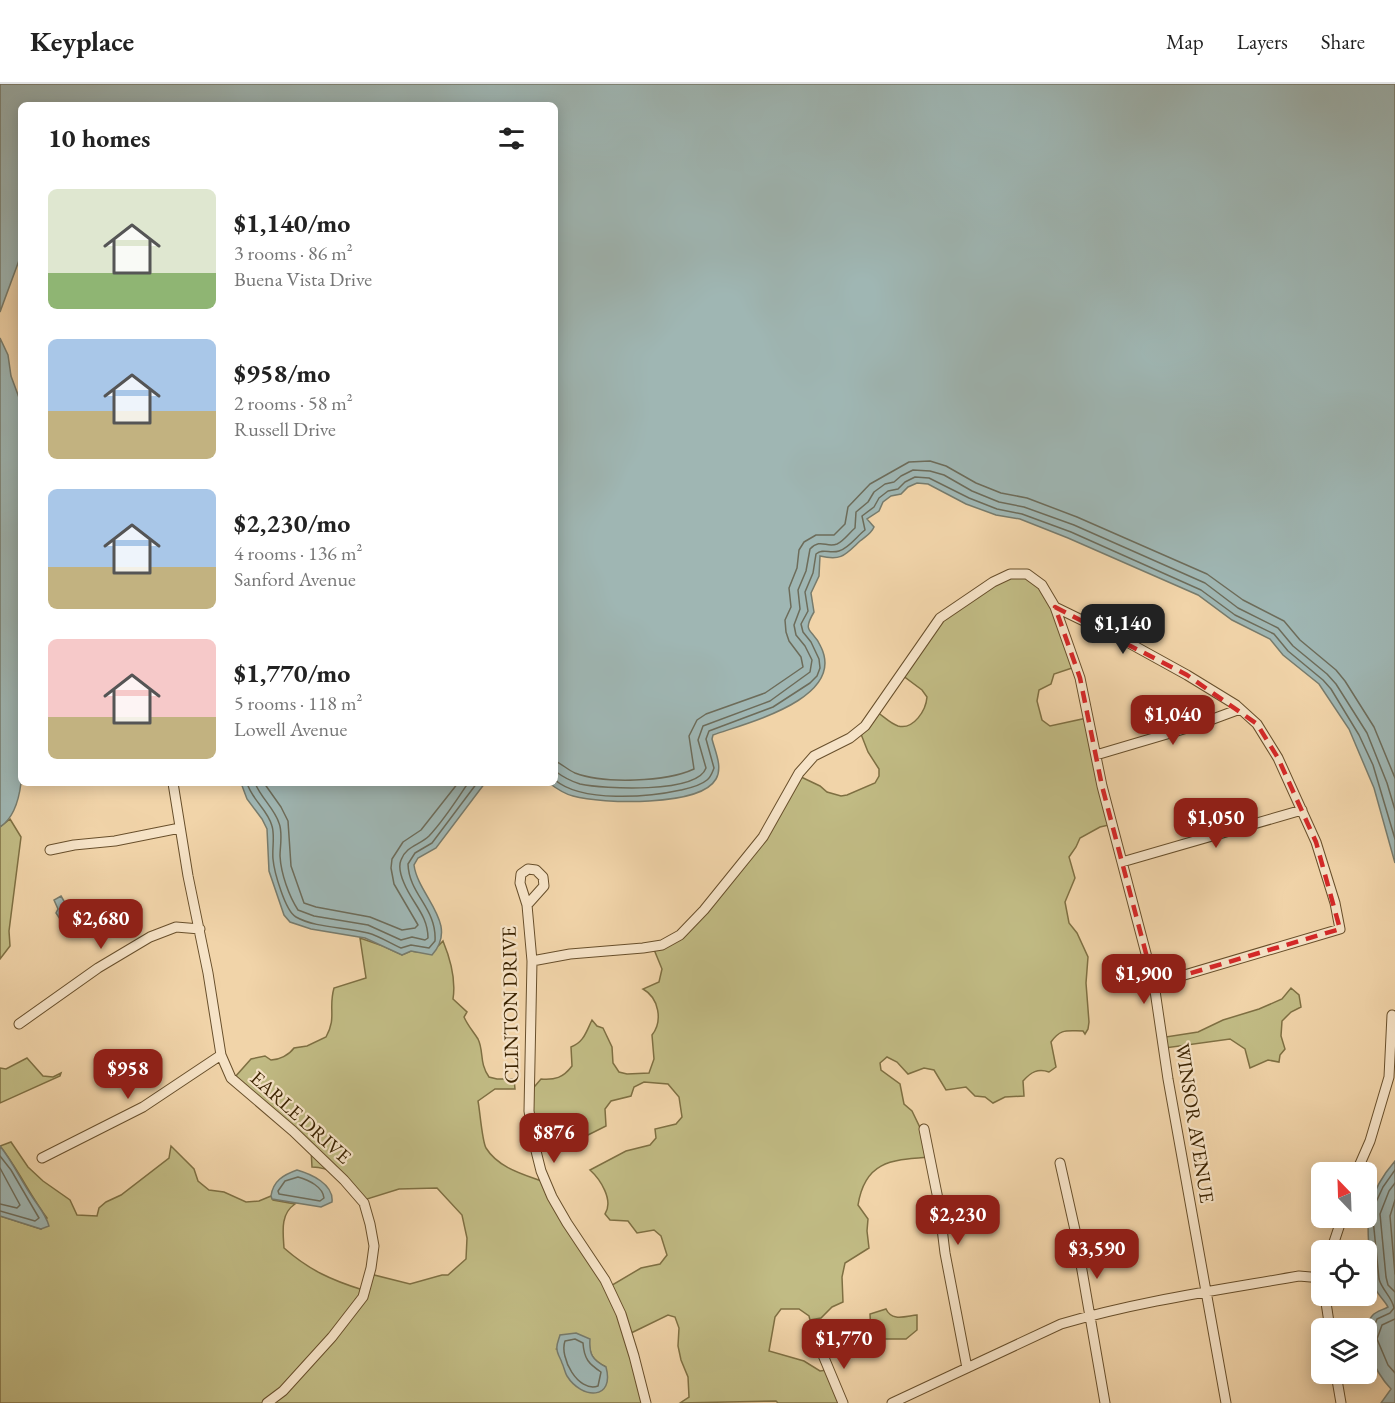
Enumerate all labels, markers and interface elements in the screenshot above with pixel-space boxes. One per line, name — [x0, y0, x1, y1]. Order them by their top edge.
text: Keyplace — [30, 23, 134, 59]
text: Map — [1166, 28, 1204, 55]
text: Layers — [1237, 28, 1288, 55]
text: Share — [1321, 28, 1365, 55]
text: 10 homes — [48, 121, 150, 155]
icon: filters — [495, 122, 528, 155]
text: $1,140/mo — [234, 206, 350, 240]
icon: home — [96, 213, 168, 285]
text: 3 rooms · 86 m² — [234, 240, 353, 266]
text: Buena Vista Drive — [234, 266, 372, 292]
text: $958/mo — [234, 356, 330, 390]
icon: home — [96, 363, 168, 435]
text: 2 rooms · 58 m² — [234, 390, 353, 416]
text: Russell Drive — [234, 416, 336, 442]
text: $2,230/mo — [234, 506, 350, 540]
icon: home — [96, 513, 168, 585]
text: 4 rooms · 136 m² — [234, 540, 362, 566]
text: Sanford Avenue — [234, 566, 356, 592]
pin: $1,140 — [1074, 604, 1172, 655]
text: $1,140 — [1095, 610, 1151, 636]
text: $1,770/mo — [234, 656, 350, 690]
icon: home — [96, 663, 168, 735]
text: 5 rooms · 118 m² — [234, 690, 362, 716]
pin: $1,040 — [1124, 695, 1222, 746]
text: $1,040 — [1145, 701, 1201, 727]
text: Lowell Avenue — [234, 716, 347, 742]
pin: $1,050 — [1167, 798, 1265, 849]
text: $1,050 — [1188, 804, 1244, 830]
pin: $2,680 — [52, 899, 150, 950]
text: $2,680 — [73, 905, 129, 931]
street label: CLINTON DRIVE — [496, 926, 524, 1084]
pin: $1,900 — [1095, 954, 1193, 1005]
text: $1,900 — [1116, 960, 1172, 986]
street label: WINSOR AVENUE — [1170, 1041, 1220, 1205]
pin: $958 — [92, 1049, 164, 1100]
text: $958 — [108, 1055, 148, 1081]
street label: EARLE DRIVE — [245, 1065, 357, 1169]
pin: $876 — [518, 1113, 590, 1164]
text: $876 — [534, 1119, 574, 1145]
north arrow — [1311, 1162, 1377, 1228]
map controls — [1311, 1162, 1377, 1384]
pin: $2,230 — [909, 1195, 1007, 1246]
text: $2,230 — [930, 1201, 986, 1227]
pin: $3,590 — [1048, 1229, 1146, 1280]
text: $3,590 — [1069, 1235, 1125, 1261]
button: locate — [1311, 1240, 1377, 1306]
button: layers — [1311, 1318, 1377, 1384]
pin: $1,770 — [795, 1319, 893, 1370]
text: $1,770 — [816, 1325, 872, 1351]

